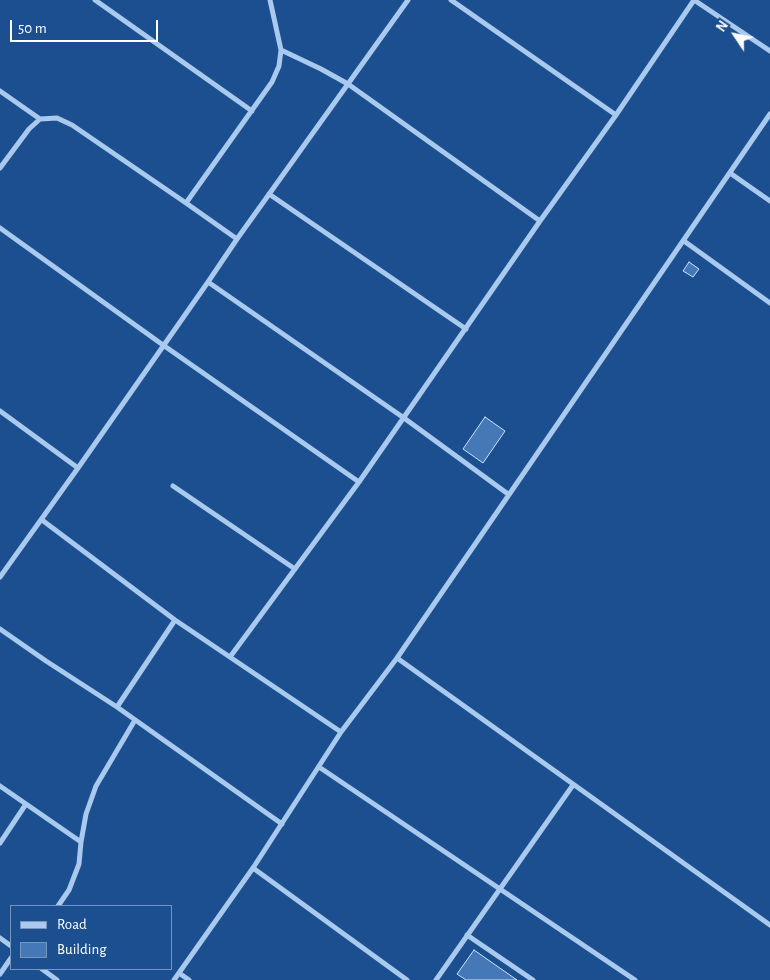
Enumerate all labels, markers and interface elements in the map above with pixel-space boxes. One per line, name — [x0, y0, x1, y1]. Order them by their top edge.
scale bar — [12, 10, 160, 42]
north arrow — [710, 10, 760, 60]
text: N — [714, 19, 731, 35]
text: 50 m — [18, 21, 47, 36]
legend — [10, 905, 172, 970]
text: Road — [57, 917, 87, 932]
text: Building — [57, 942, 107, 957]

